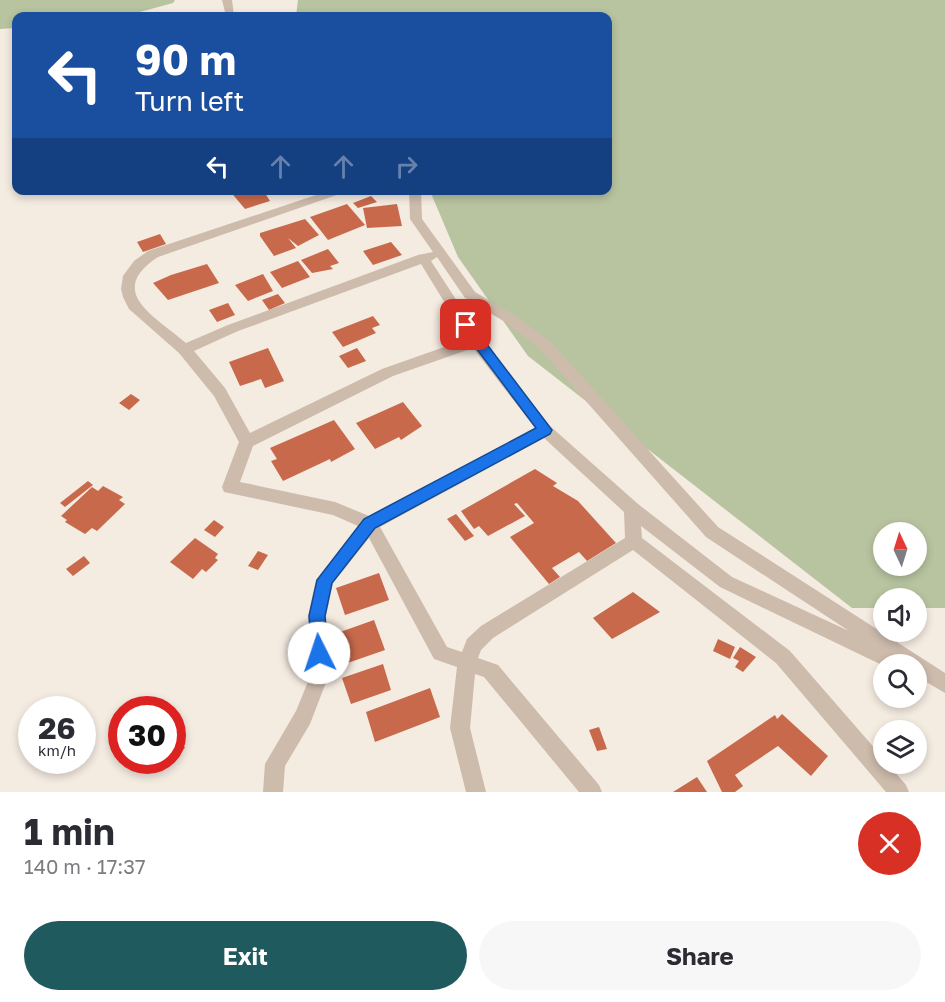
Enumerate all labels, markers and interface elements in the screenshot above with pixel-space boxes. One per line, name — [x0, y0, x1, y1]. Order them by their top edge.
text: 90 m — [135, 34, 236, 84]
icon: left — [36, 36, 114, 114]
text: Turn left — [135, 85, 244, 117]
icon: left — [201, 150, 234, 183]
icon: ahead — [264, 150, 297, 183]
icon: ahead — [327, 150, 360, 183]
icon: right — [390, 150, 423, 183]
pin — [440, 299, 491, 350]
icon: arrive — [449, 308, 482, 341]
north arrow — [873, 522, 927, 576]
map controls — [873, 522, 927, 774]
button: sound — [873, 588, 927, 642]
position arrow — [287, 621, 351, 685]
button: search — [873, 654, 927, 708]
speed limit sign: 30 — [108, 696, 186, 774]
text: 26 — [38, 710, 76, 746]
button: layers — [873, 720, 927, 774]
text: km/h — [38, 741, 76, 759]
text: 1 min — [24, 810, 115, 853]
button: close — [858, 812, 921, 875]
text: 140 m · 17:37 — [24, 854, 146, 878]
button: Exit — [24, 921, 467, 990]
button: Share — [479, 921, 921, 990]

